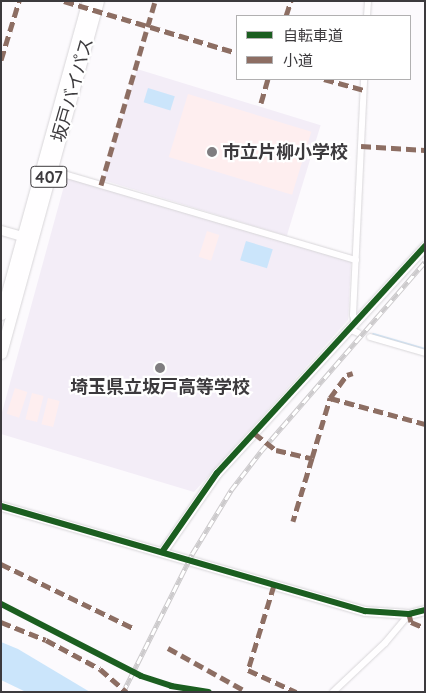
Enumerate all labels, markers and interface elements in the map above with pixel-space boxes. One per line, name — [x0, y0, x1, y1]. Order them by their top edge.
legend — [236, 15, 411, 80]
text: 自転車道 — [283, 26, 343, 45]
street label: 坂戸バイパス — [48, 35, 98, 145]
text: 小道 — [283, 51, 313, 70]
place label: 市立片柳小学校 — [222, 141, 348, 163]
marker: 市立片柳小学校 — [206, 146, 218, 158]
road number: 407 — [30, 163, 68, 190]
marker: 埼玉県立坂戸高等学校 — [154, 362, 166, 374]
place label: 埼玉県立坂戸高等学校 — [70, 376, 250, 398]

